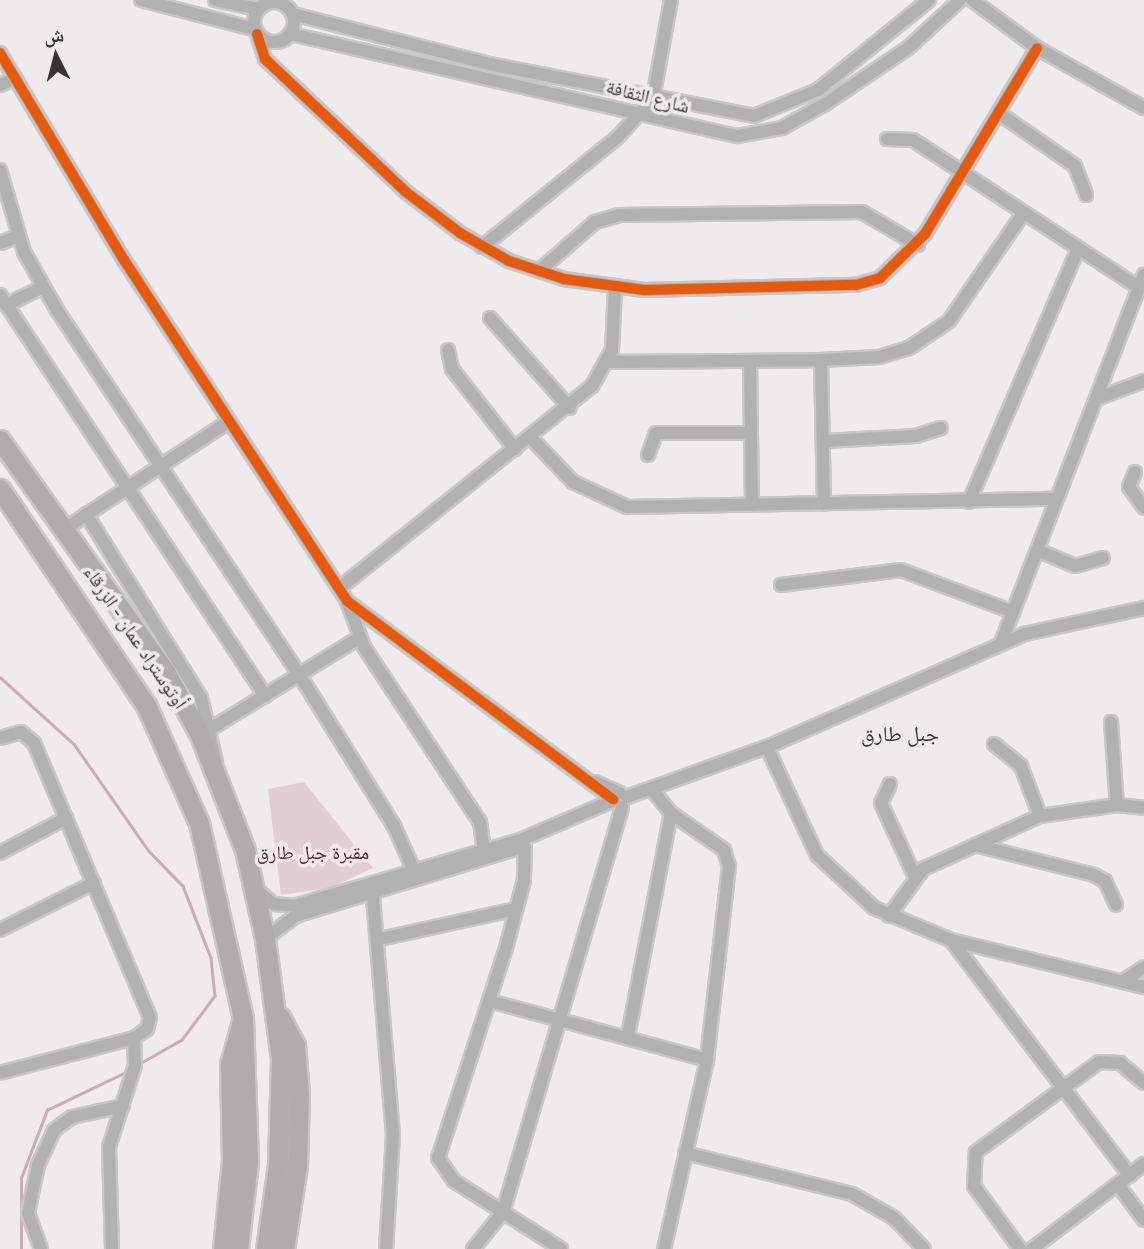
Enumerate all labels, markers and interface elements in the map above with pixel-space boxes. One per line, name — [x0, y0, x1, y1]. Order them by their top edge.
north arrow — [21, 21, 91, 91]
text: ش — [43, 22, 65, 47]
street label: شارع الثقافة — [604, 75, 692, 117]
street label: أوتوستراد عمان - الزرقاء — [80, 561, 192, 713]
district label: جبل طارق — [861, 720, 939, 746]
park label: مقبرة جبل طارق — [257, 841, 369, 863]

